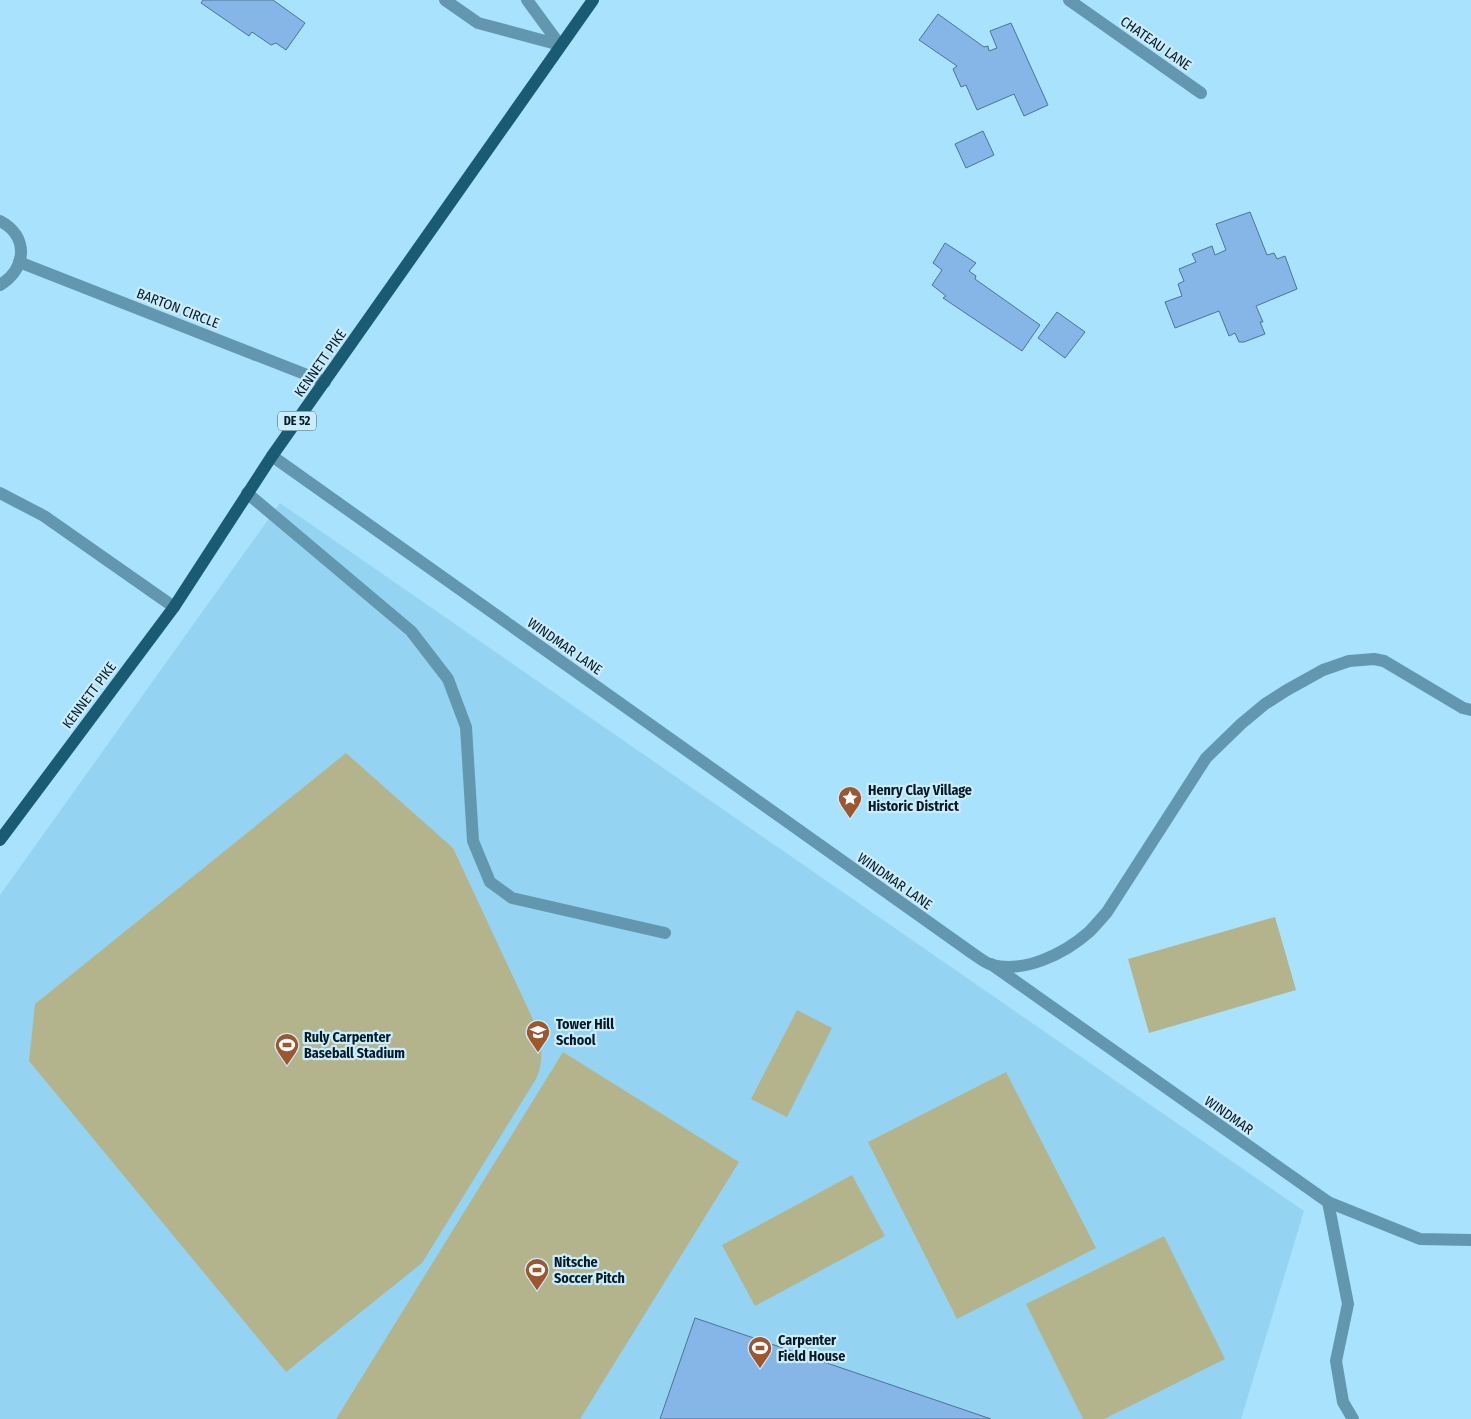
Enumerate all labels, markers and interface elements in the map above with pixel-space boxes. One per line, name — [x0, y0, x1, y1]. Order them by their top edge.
street label: CHATEAU LANE — [1117, 13, 1195, 74]
street label: BARTON CIRCLE — [134, 285, 222, 332]
street label: KENNETT PIKE — [291, 326, 350, 400]
road number: DE 52 — [278, 412, 316, 431]
street label: WINDMAR LANE — [524, 614, 606, 679]
street label: KENNETT PIKE — [59, 658, 120, 732]
place label: Henry Clay Village Historic District — [868, 782, 972, 815]
place icon: Henry Clay Village Historic District — [837, 785, 863, 819]
street label: WINDMAR LANE — [854, 849, 936, 914]
place label: Tower Hill School — [556, 1016, 614, 1049]
school or university icon: Tower Hill School — [525, 1019, 551, 1053]
place label: Ruly Carpenter Baseball Stadium — [304, 1029, 405, 1062]
sports icon: Ruly Carpenter Baseball Stadium — [274, 1032, 300, 1066]
street label: WINDMAR — [1201, 1092, 1257, 1139]
place label: Nitsche Soccer Pitch — [554, 1254, 625, 1287]
sports icon: Nitsche Soccer Pitch — [524, 1257, 550, 1291]
place label: Carpenter Field House — [778, 1332, 845, 1365]
sports icon: Carpenter Field House — [747, 1335, 773, 1369]

